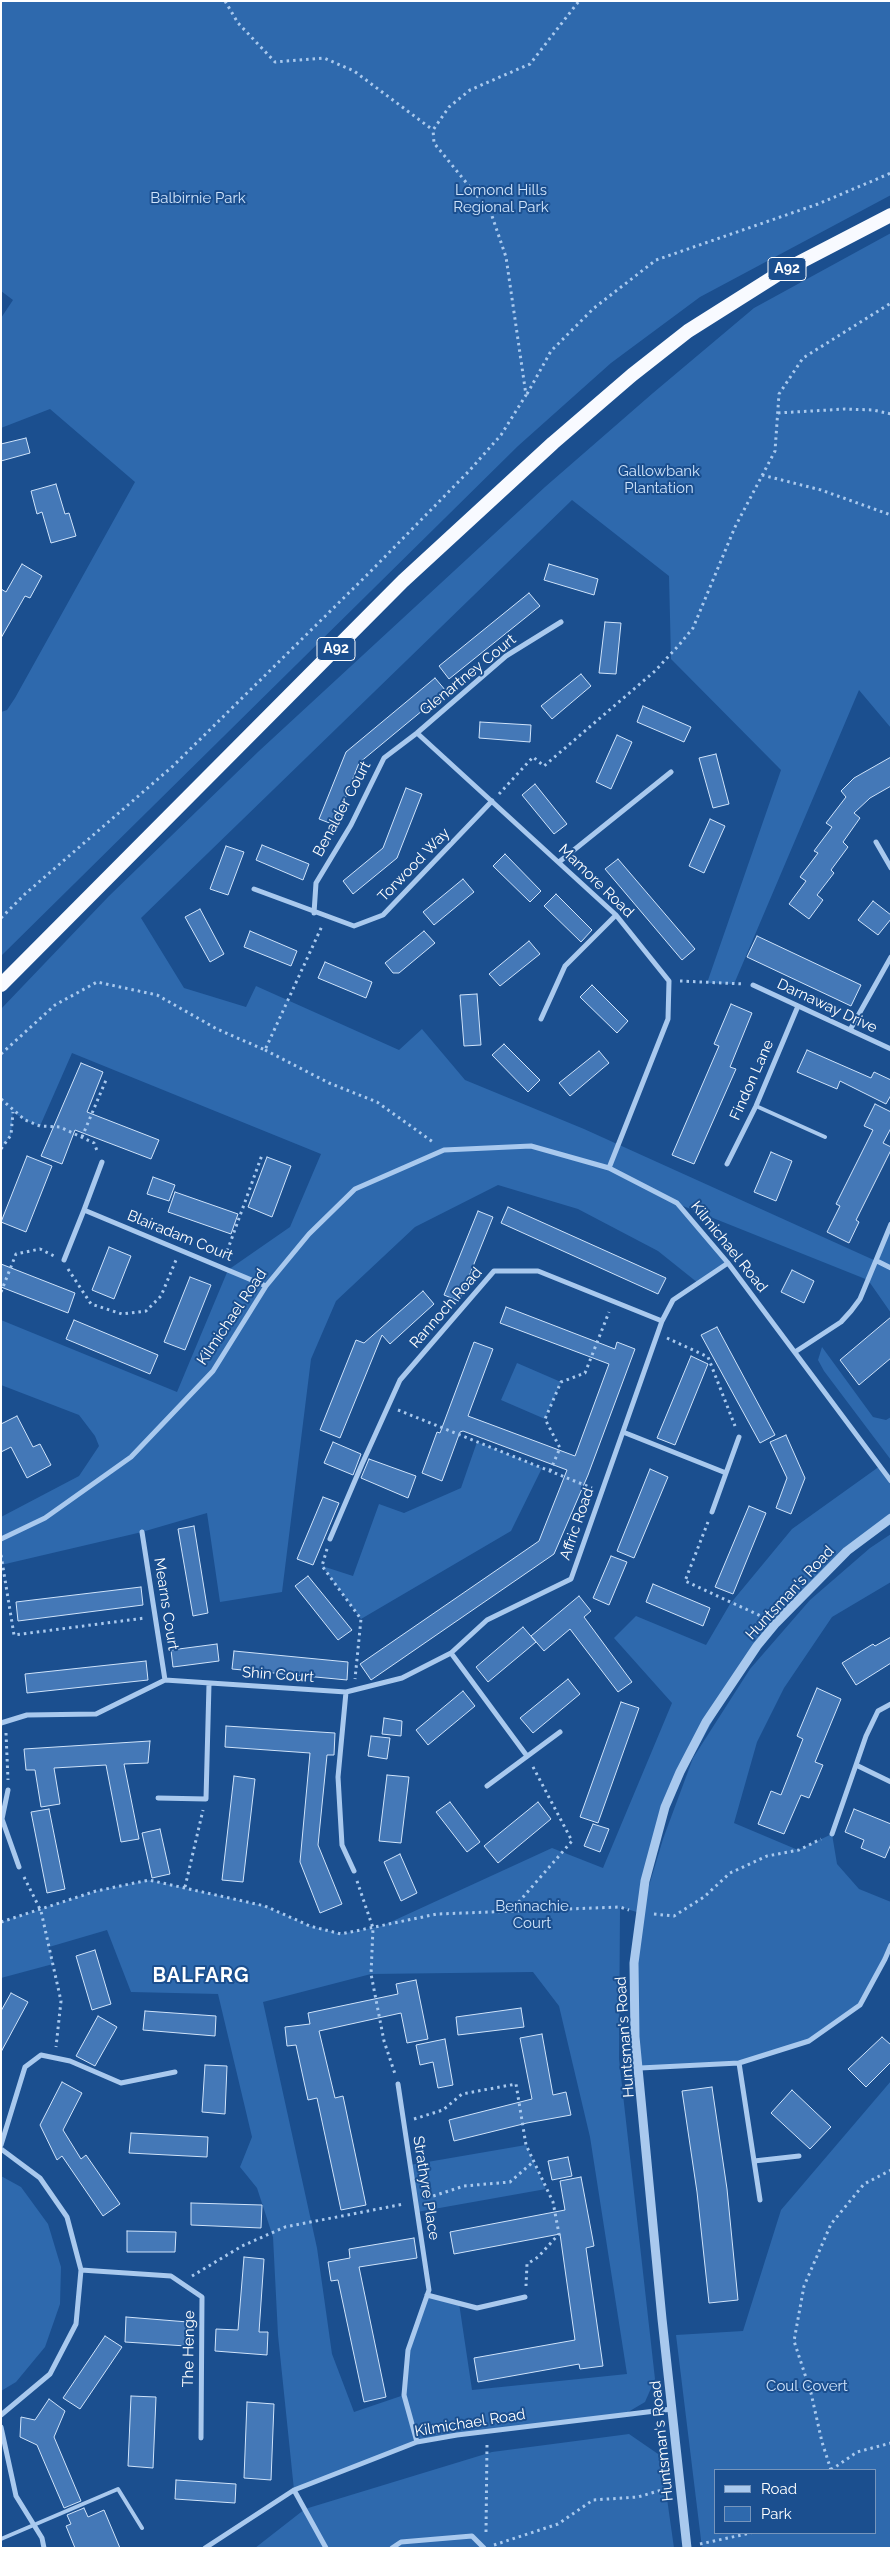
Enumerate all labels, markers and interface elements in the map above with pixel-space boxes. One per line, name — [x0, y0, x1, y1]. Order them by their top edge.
park label: Lomond Hills Regional Park — [453, 181, 549, 216]
park label: Balbirnie Park — [150, 189, 246, 207]
road number: A92 — [768, 258, 806, 280]
park label: Gallowbank Plantation — [618, 462, 700, 497]
street label: Glenartney Court — [416, 631, 520, 719]
road number: A92 — [317, 638, 355, 661]
street label: Benalder Court — [309, 758, 375, 860]
street label: Torwood Way — [374, 824, 454, 906]
street label: Mamore Road — [555, 841, 637, 921]
street label: Darnaway Drive — [774, 975, 880, 1037]
street label: Findon Lane — [726, 1037, 778, 1123]
street label: Kilmichael Road — [687, 1198, 771, 1296]
street label: Blairadam Court — [124, 1207, 236, 1265]
street label: Rannoch Road — [406, 1264, 486, 1352]
street label: Kilmichael Road — [193, 1266, 271, 1368]
street label: Affric Road — [556, 1486, 598, 1562]
street label: Huntsman's Road — [742, 1542, 838, 1644]
street label: Mearns Court — [150, 1556, 182, 1652]
street label: Shin Court — [241, 1664, 315, 1686]
park label: Bennachie Court — [495, 1897, 569, 1932]
district label: BALFARG — [152, 1964, 250, 1988]
street label: Huntsman's Road — [612, 1976, 638, 2098]
street label: Strathyre Place — [409, 2135, 443, 2241]
street label: The Henge — [179, 2310, 199, 2388]
park label: Coul Covert — [766, 2377, 848, 2395]
street label: Huntsman's Road — [647, 2380, 677, 2502]
street label: Kilmichael Road — [413, 2405, 527, 2441]
legend — [714, 2469, 877, 2534]
text: Road — [761, 2480, 797, 2498]
text: Park — [761, 2505, 792, 2523]

